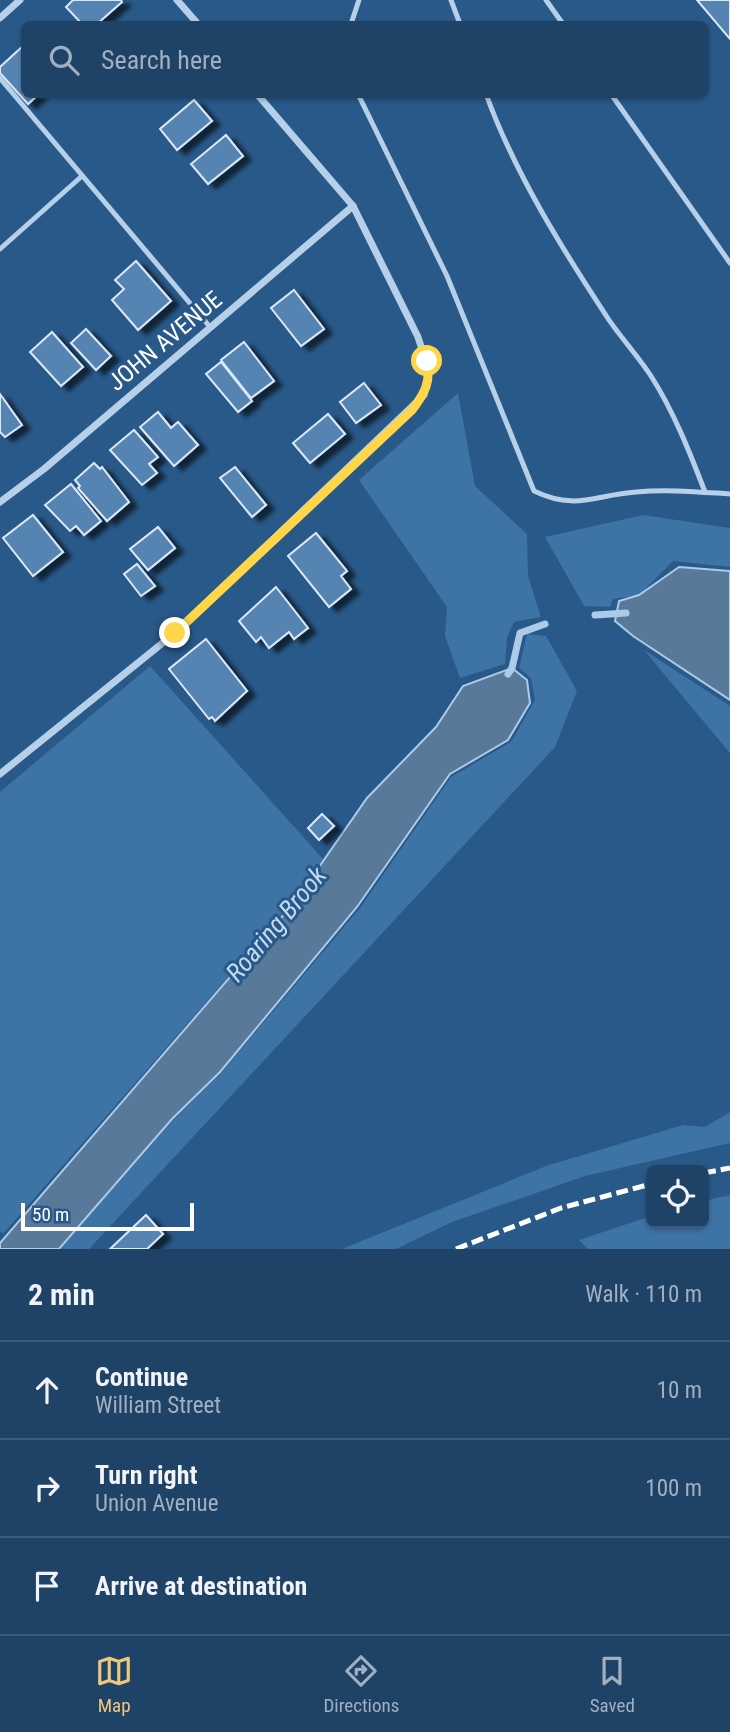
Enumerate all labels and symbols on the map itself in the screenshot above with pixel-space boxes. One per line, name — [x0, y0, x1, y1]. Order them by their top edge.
street label: JOHN AVENUE — [102, 285, 228, 397]
route start — [411, 345, 442, 376]
route end — [159, 617, 190, 648]
water label: Roaring Brook — [220, 860, 333, 987]
scale bar — [21, 1200, 194, 1232]

